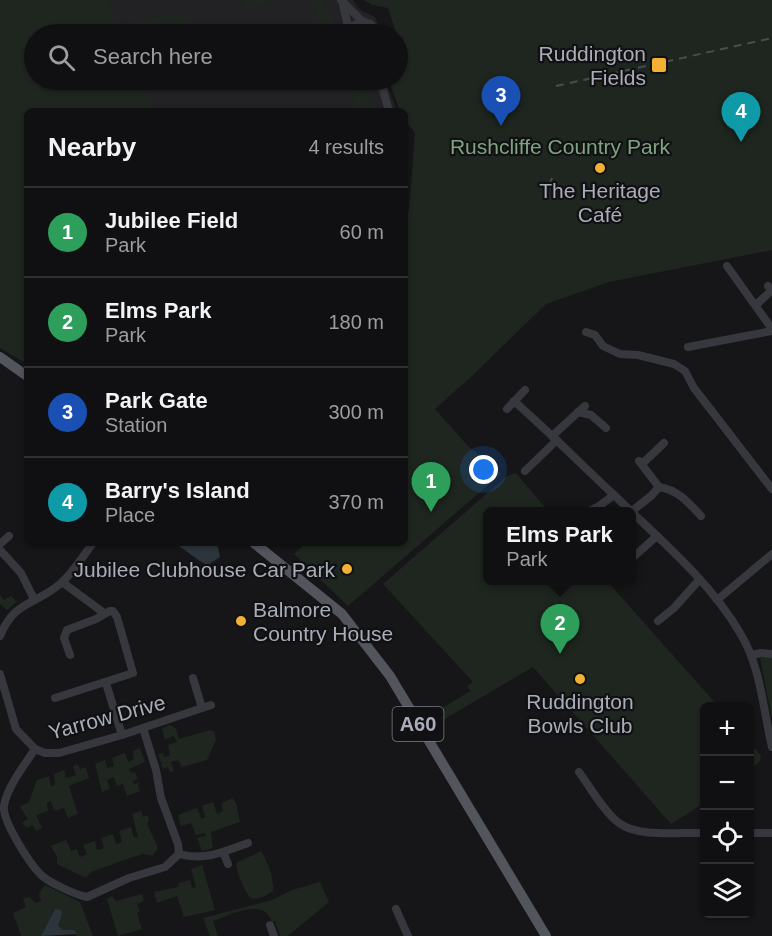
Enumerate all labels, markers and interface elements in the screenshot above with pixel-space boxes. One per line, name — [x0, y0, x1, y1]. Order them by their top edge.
search box — [24, 24, 408, 90]
icon: search — [45, 41, 78, 74]
place label: Ruddington Fields — [539, 42, 646, 89]
text: Search here — [93, 44, 213, 69]
marker: Ruddington Fields — [650, 56, 668, 74]
pin: 3 — [482, 76, 520, 126]
pin: 4 — [722, 92, 760, 142]
text: Nearby — [48, 132, 136, 162]
park label: Rushcliffe Country Park — [450, 135, 671, 158]
text: 4 results — [308, 136, 384, 158]
marker: The Heritage Café — [593, 161, 607, 175]
place label: The Heritage Café — [539, 179, 661, 226]
text: Jubilee Field — [105, 208, 238, 233]
text: 1 — [62, 221, 73, 243]
text: 60 m — [340, 221, 384, 243]
text: Park — [105, 234, 146, 256]
text: Elms Park — [105, 298, 211, 323]
text: 2 — [62, 311, 73, 333]
text: 180 m — [328, 311, 384, 333]
text: Park — [105, 324, 146, 346]
text: Park Gate — [105, 388, 208, 413]
text: 3 — [62, 401, 73, 423]
text: 300 m — [328, 401, 384, 423]
text: Station — [105, 414, 167, 436]
your location — [469, 455, 498, 484]
pin: 1 — [412, 462, 450, 512]
text: Barry's Island — [105, 478, 250, 503]
text: 4 — [62, 491, 73, 513]
text: 370 m — [328, 491, 384, 513]
text: Place — [105, 504, 155, 526]
popup — [483, 507, 636, 585]
text: Elms Park — [506, 522, 613, 547]
text: Park — [506, 548, 547, 570]
place label: Jubilee Clubhouse Car Park — [74, 558, 335, 581]
marker: Jubilee Clubhouse Car Park — [340, 562, 354, 576]
place label: Balmore Country House — [253, 598, 393, 645]
pin: 2 — [540, 604, 580, 654]
marker: Balmore Country House — [234, 614, 248, 628]
marker: Ruddington Bowls Club — [573, 672, 587, 686]
street label: Yarrow Drive — [46, 690, 168, 744]
place label: Ruddington Bowls Club — [526, 690, 634, 737]
map controls — [700, 702, 754, 918]
button: + — [700, 702, 754, 756]
road number: A60 — [392, 707, 444, 741]
button: − — [700, 756, 754, 810]
button: locate — [700, 810, 754, 864]
button: layers — [700, 864, 754, 918]

